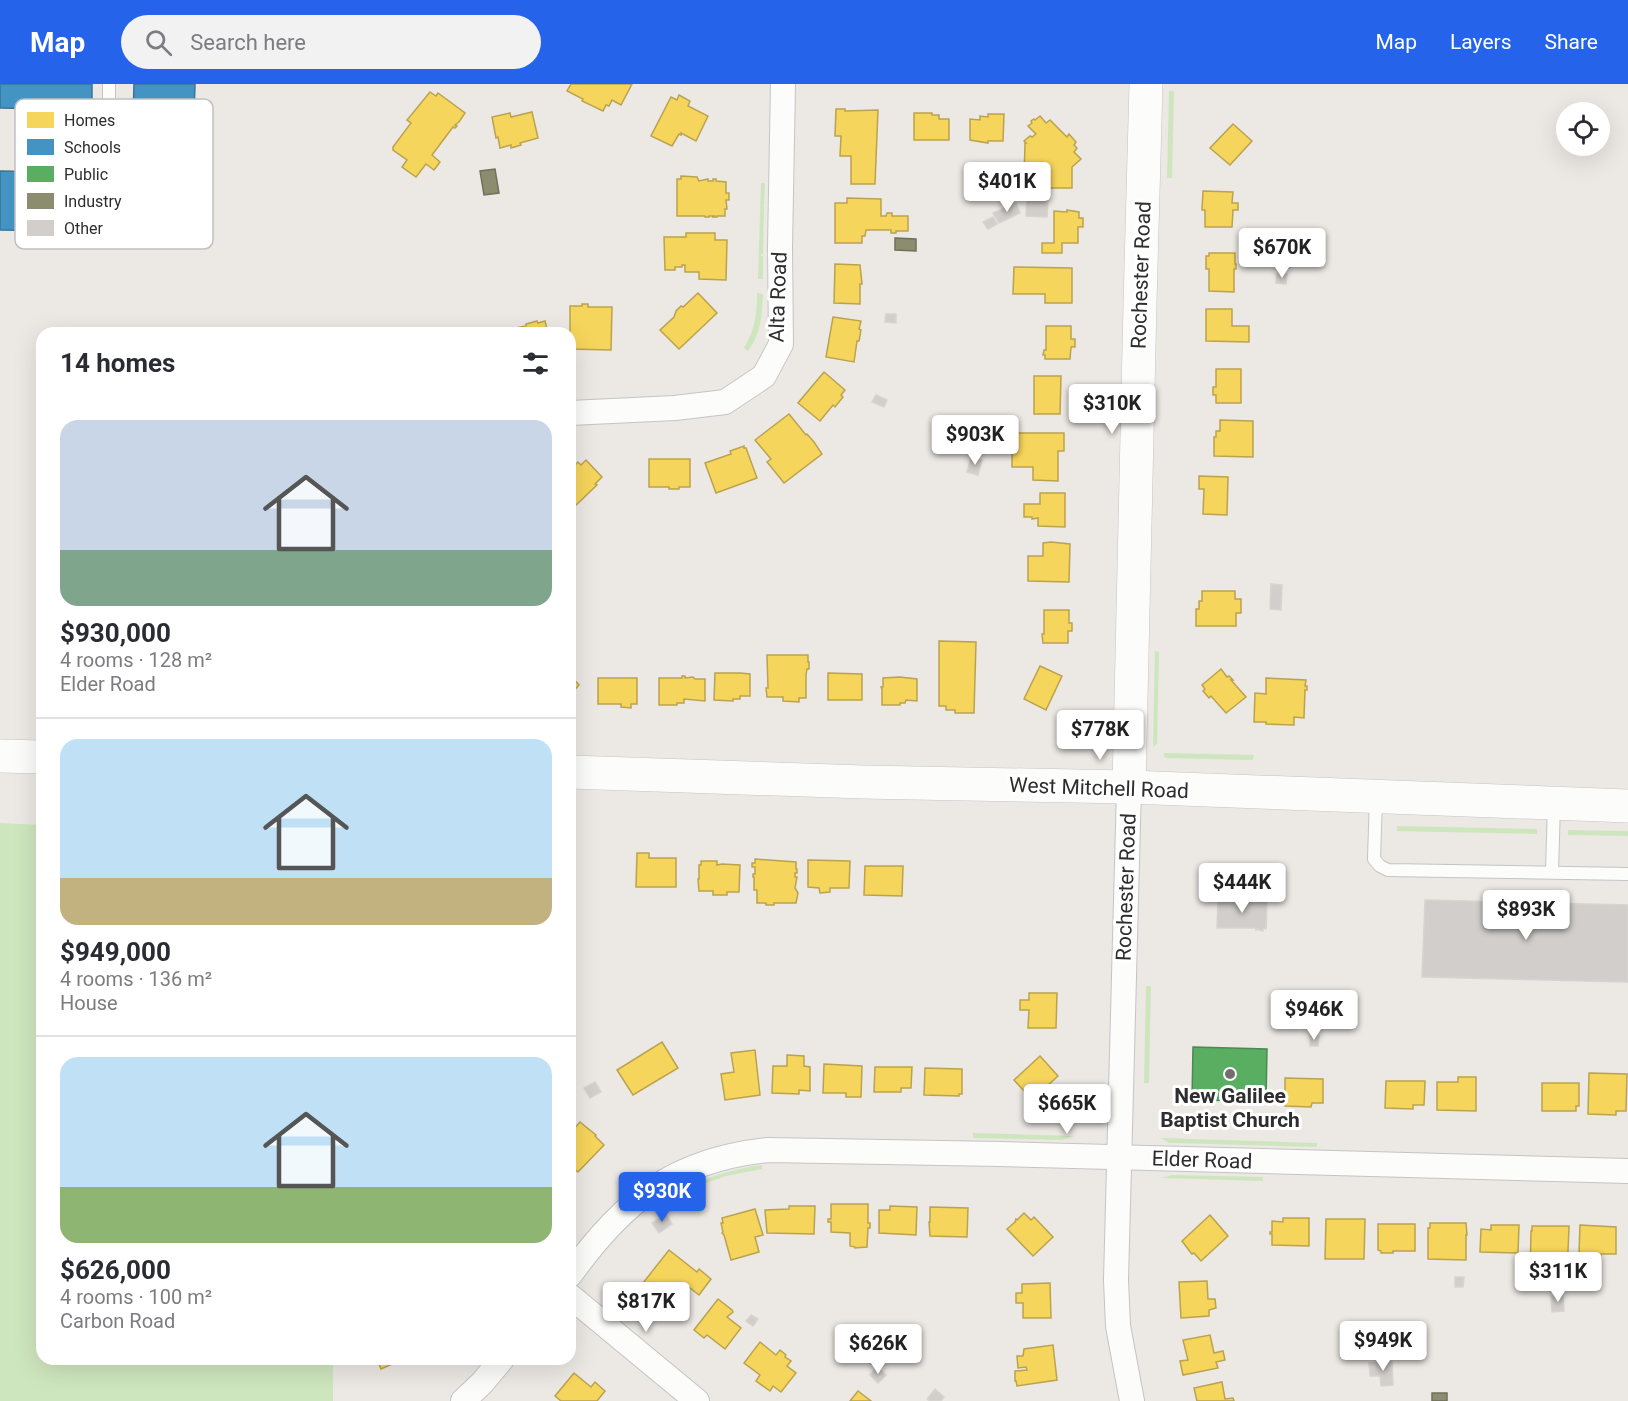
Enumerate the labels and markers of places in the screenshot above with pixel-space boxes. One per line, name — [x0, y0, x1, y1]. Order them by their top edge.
pin: $401K — [965, 162, 1049, 213]
pin: $670K — [1240, 228, 1324, 279]
pin: $310K — [1070, 384, 1154, 435]
pin: $903K — [933, 415, 1017, 466]
pin: $778K — [1058, 710, 1142, 761]
pin: $444K — [1200, 863, 1284, 914]
pin: $893K — [1484, 890, 1568, 941]
pin: $946K — [1272, 990, 1356, 1041]
marker: New Galilee Baptist Church — [1223, 1067, 1237, 1081]
pin: $665K — [1025, 1084, 1109, 1135]
place label: New Galilee Baptist Church — [1160, 1084, 1300, 1132]
pin: $930K — [620, 1172, 704, 1223]
pin: $311K — [1516, 1252, 1600, 1303]
pin: $817K — [604, 1282, 688, 1333]
pin: $949K — [1341, 1321, 1425, 1372]
pin: $626K — [836, 1324, 920, 1375]

